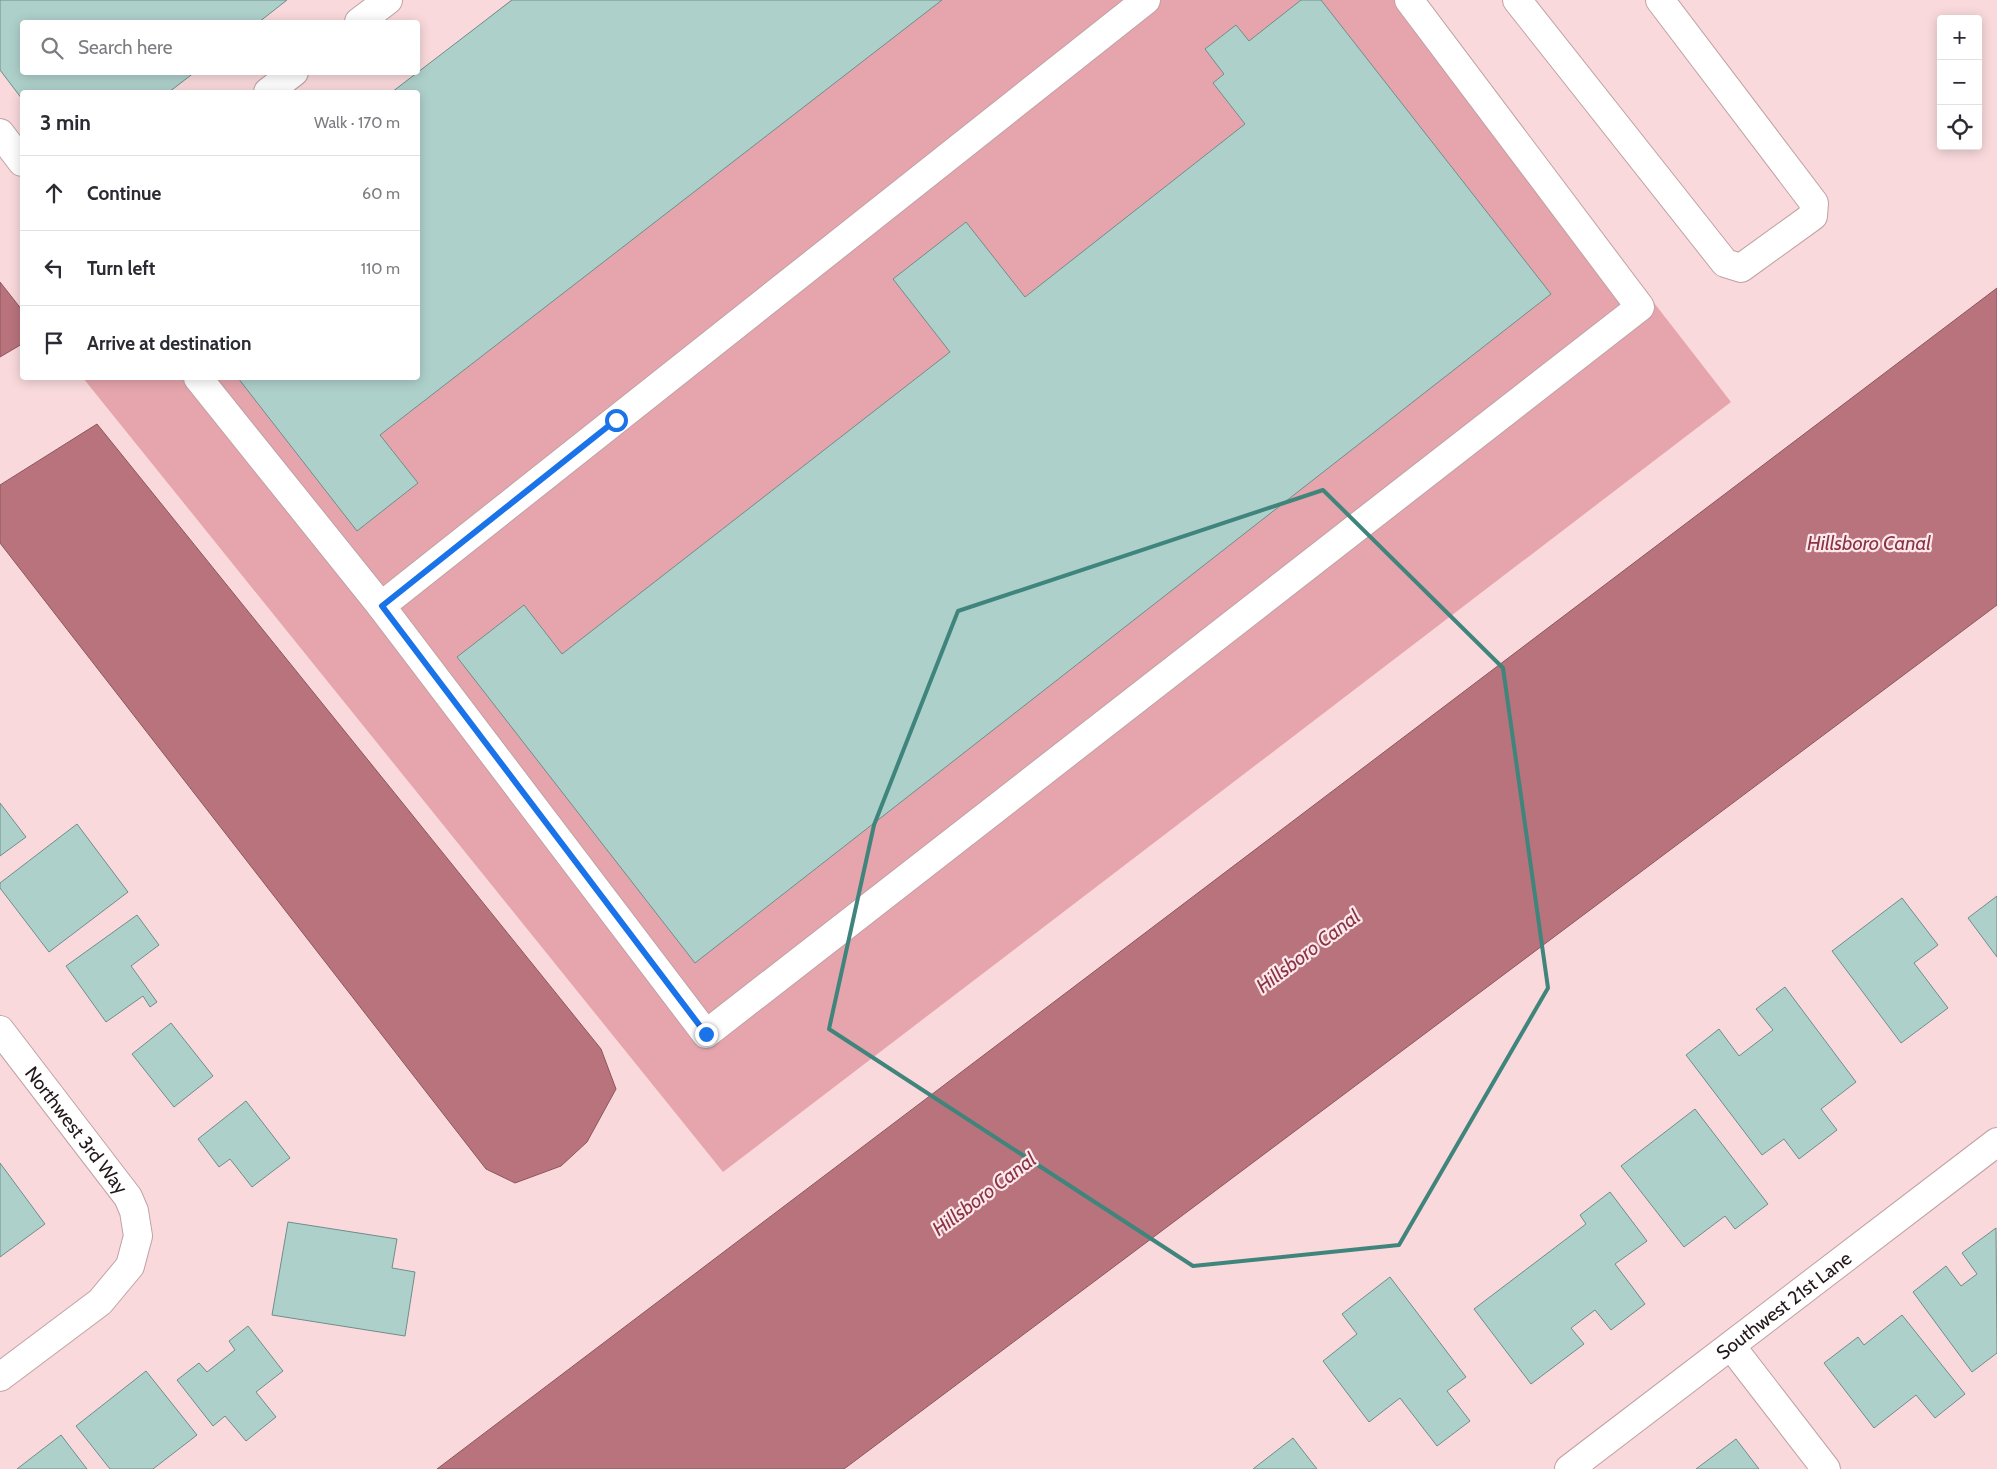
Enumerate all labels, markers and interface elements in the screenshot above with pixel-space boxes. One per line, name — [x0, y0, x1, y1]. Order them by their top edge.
map controls — [1937, 15, 1982, 150]
button: + — [1937, 15, 1982, 60]
search box — [20, 20, 420, 75]
icon: search — [38, 34, 66, 62]
text: Search here — [78, 36, 172, 59]
button: − — [1937, 60, 1982, 105]
button: locate — [1937, 105, 1982, 150]
text: 3 min — [40, 110, 91, 135]
text: Walk · 170 m — [314, 113, 400, 132]
icon: ahead — [40, 179, 68, 207]
text: Continue — [87, 182, 161, 205]
text: 60 m — [362, 184, 400, 203]
icon: left — [40, 254, 68, 282]
text: Turn left — [87, 257, 155, 280]
text: 110 m — [361, 259, 400, 278]
icon: arrive — [40, 329, 68, 357]
text: Arrive at destination — [87, 332, 251, 355]
route start — [605, 409, 628, 432]
water label: Hillsboro Canal — [1807, 531, 1931, 555]
water label: Hillsboro Canal — [1251, 904, 1365, 998]
route end — [695, 1023, 718, 1046]
street label: Northwest 3rd Way — [20, 1062, 133, 1199]
water label: Hillsboro Canal — [927, 1147, 1041, 1241]
street label: Southwest 21st Lane — [1712, 1246, 1856, 1364]

